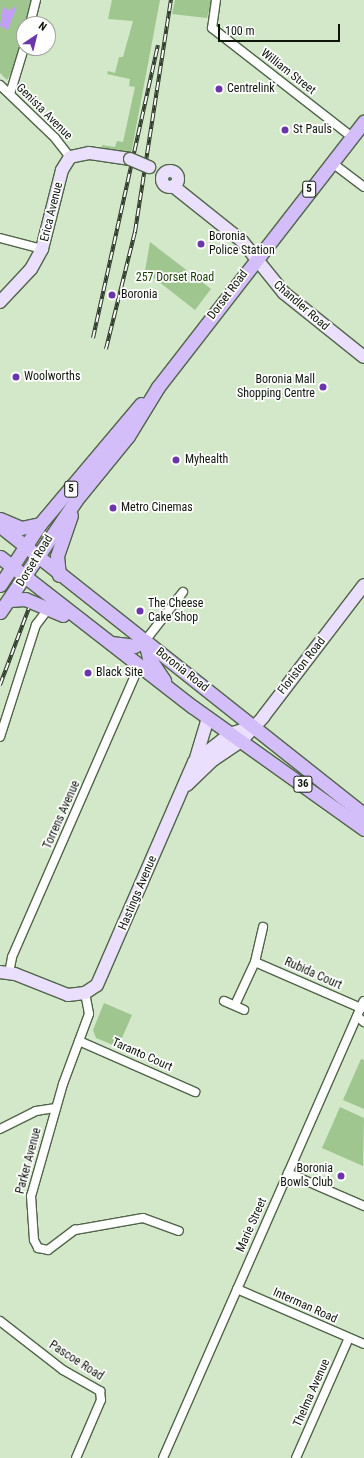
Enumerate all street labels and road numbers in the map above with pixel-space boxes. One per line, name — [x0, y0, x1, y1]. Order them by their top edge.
street label: William Street — [258, 46, 318, 98]
street label: Genista Avenue — [13, 81, 75, 143]
road number: 5 — [302, 180, 316, 198]
street label: Erica Avenue — [38, 181, 66, 243]
street label: Dorset Road — [205, 267, 251, 323]
street label: Chandler Road — [270, 278, 332, 334]
road number: 5 — [64, 480, 78, 498]
street label: Dorset Road — [14, 533, 56, 589]
street label: Floriston Road — [275, 635, 329, 697]
street label: Boronia Road — [153, 645, 211, 695]
road number: 36 — [293, 775, 313, 793]
street label: Torrens Avenue — [41, 779, 83, 851]
street label: Hastings Avenue — [116, 854, 160, 932]
street label: Rubida Court — [282, 955, 344, 993]
street label: Taranto Court — [110, 1035, 174, 1075]
street label: Parker Avenue — [13, 1126, 45, 1196]
street label: Marie Street — [234, 1196, 270, 1254]
street label: Interman Road — [271, 1285, 339, 1327]
street label: Pascoe Road — [46, 1338, 106, 1384]
street label: Thelma Avenue — [291, 1357, 333, 1429]

